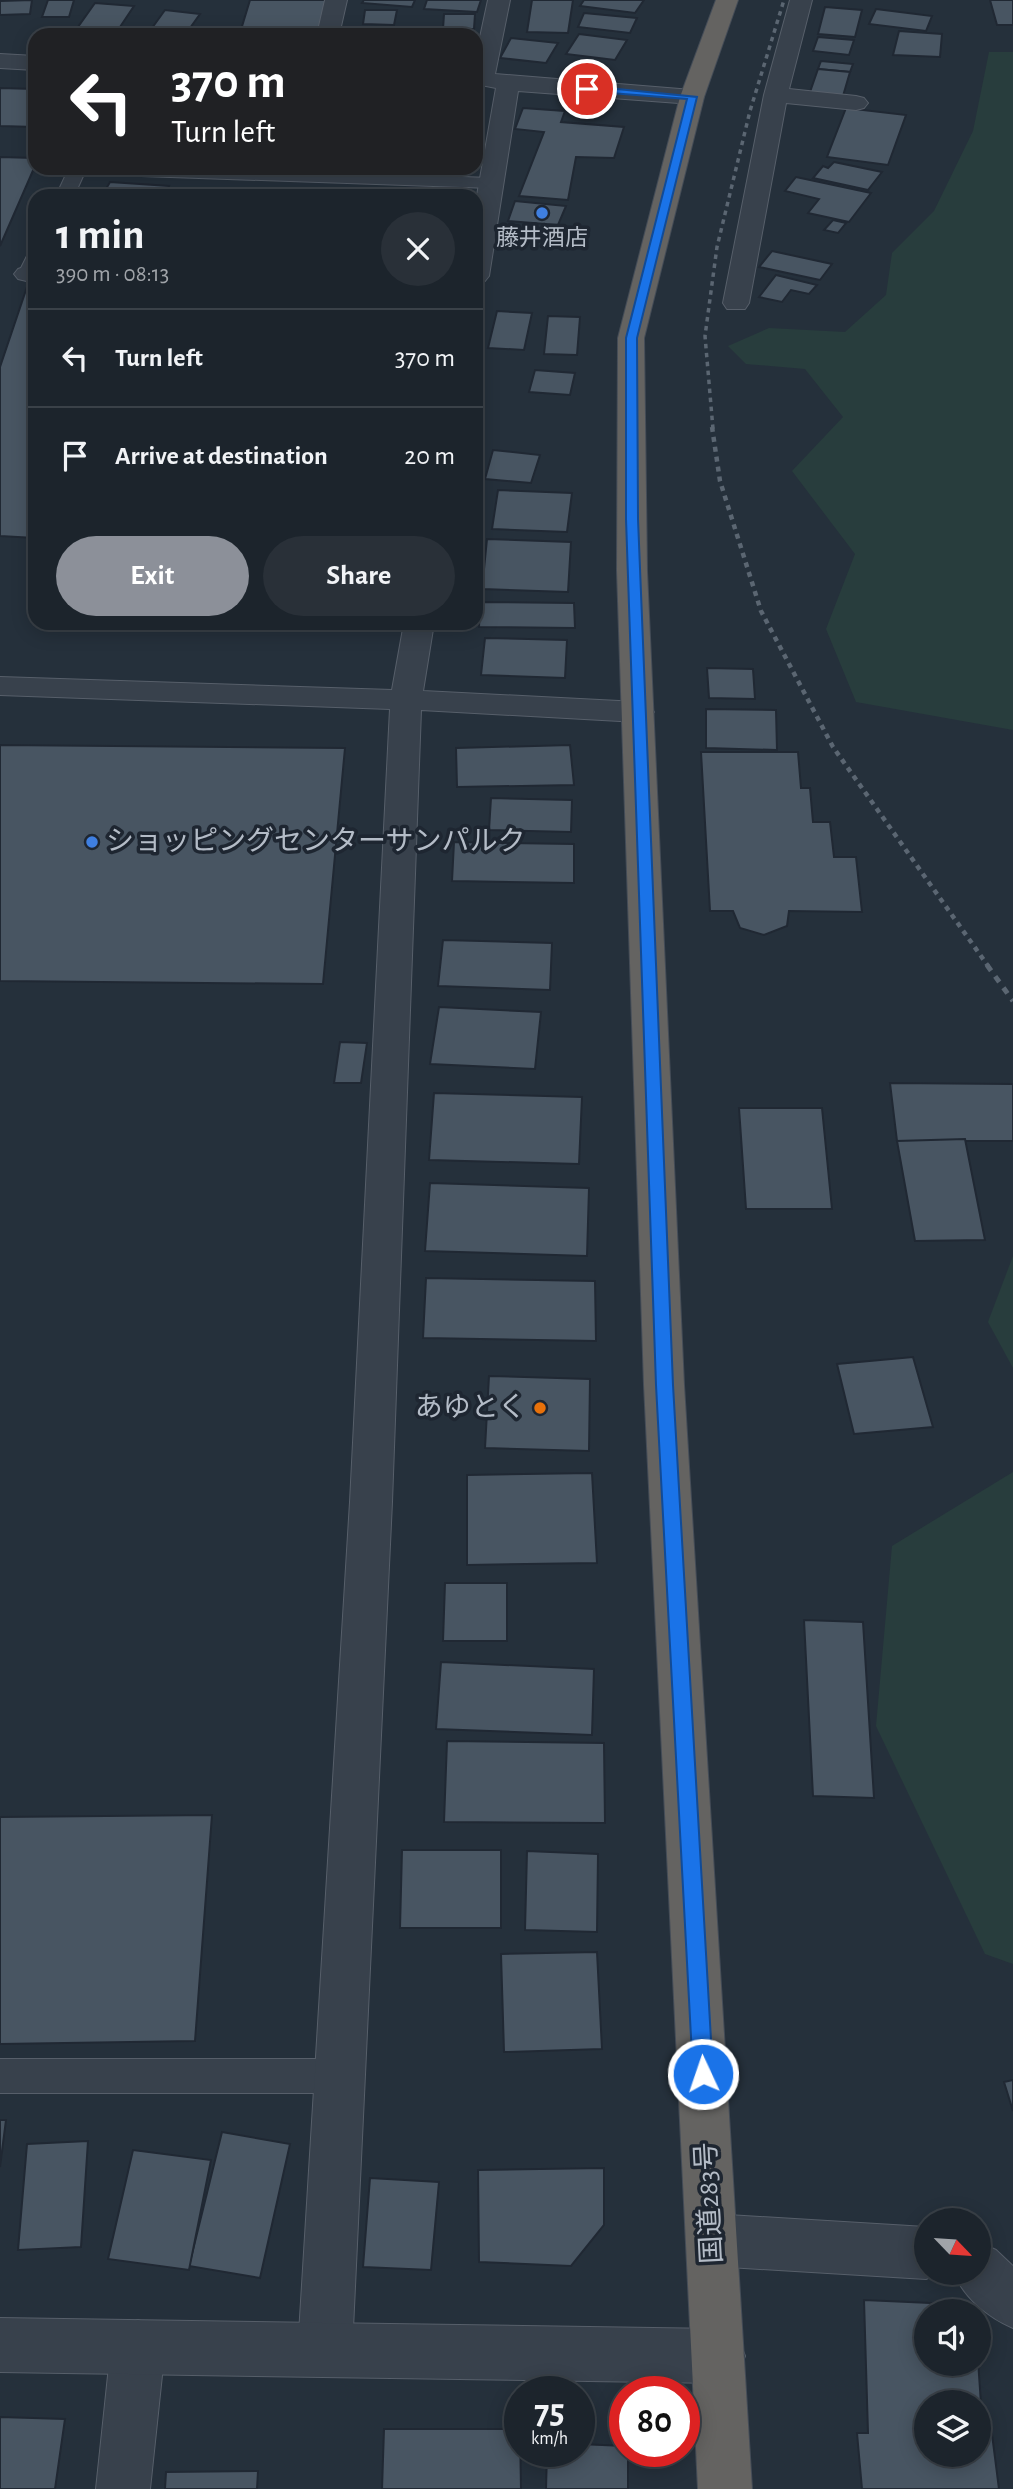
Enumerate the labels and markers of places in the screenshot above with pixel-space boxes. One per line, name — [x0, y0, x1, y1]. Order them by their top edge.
pin — [557, 59, 617, 119]
marker: 藤井酒店 — [534, 205, 550, 221]
place label: 藤井酒店 — [496, 225, 588, 250]
place label: ショッピングセンターサンパルク — [106, 826, 525, 856]
marker: ショッピングセンターサンパルク — [84, 834, 100, 850]
place label: あゆとく — [415, 1393, 526, 1422]
marker: あゆとく — [532, 1400, 548, 1416]

